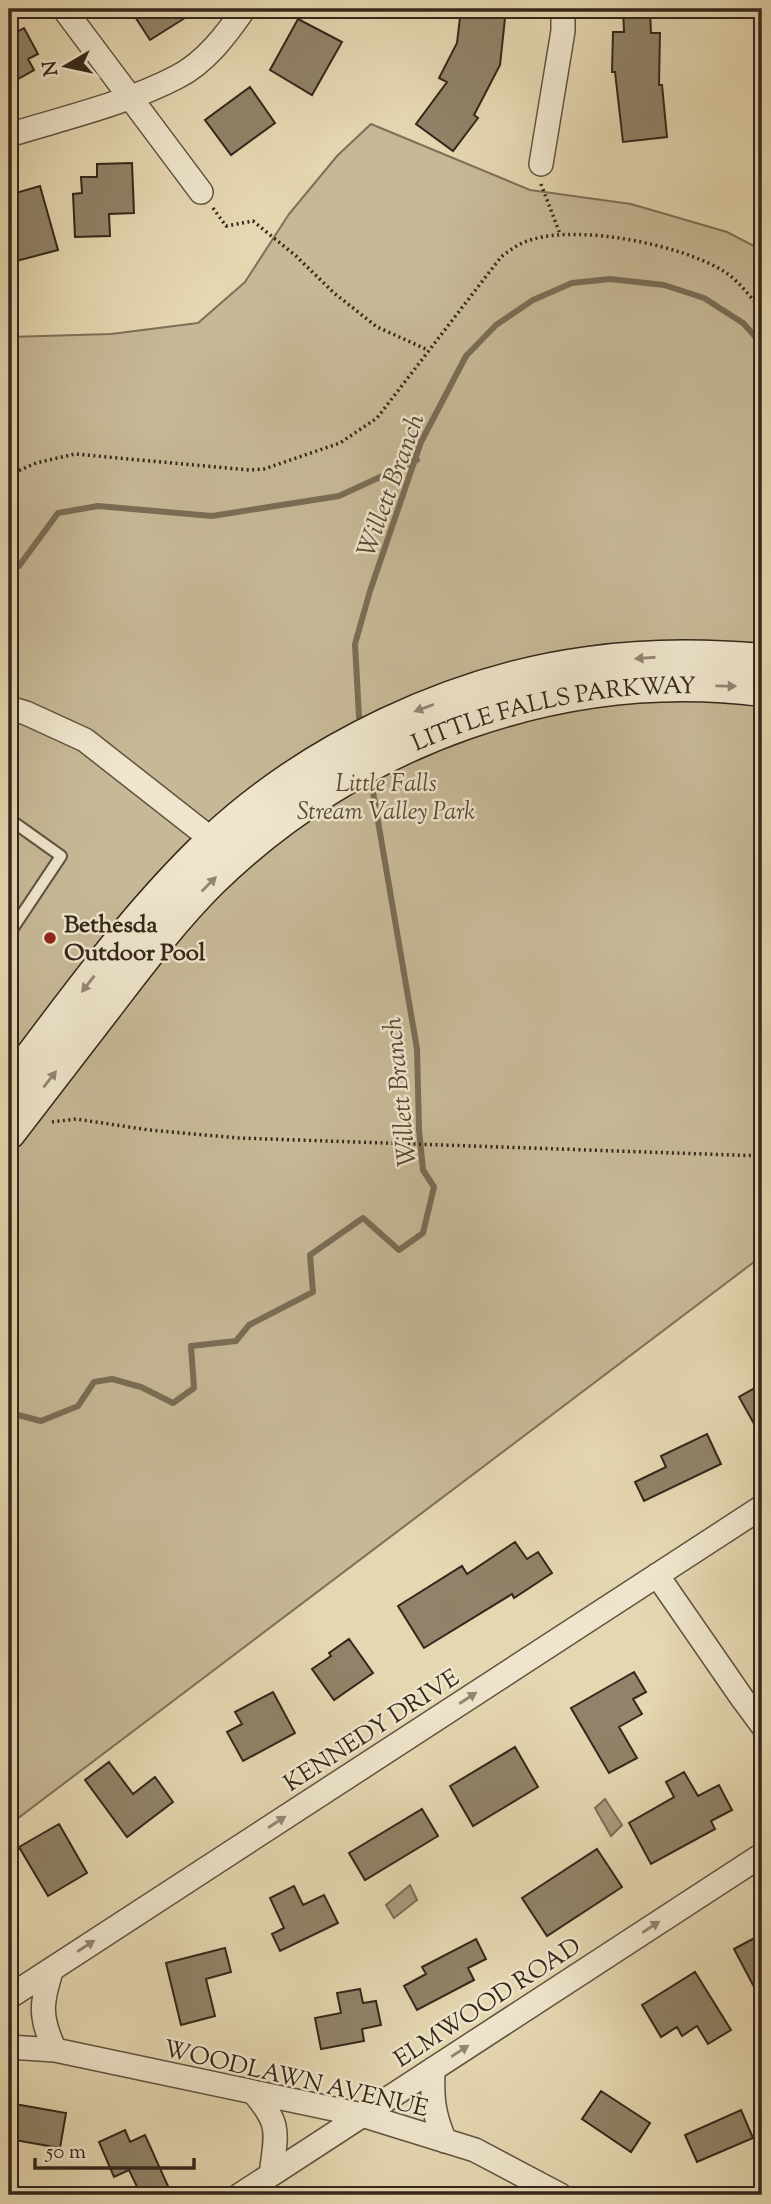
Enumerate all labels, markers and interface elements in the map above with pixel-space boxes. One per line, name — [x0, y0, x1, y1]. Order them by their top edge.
north arrow — [32, 32, 102, 102]
text: N — [37, 59, 66, 78]
water label: Willett Branch — [349, 409, 435, 562]
one-way arrow — [634, 653, 656, 664]
street label: LITTLE FALLS PARKWAY — [407, 670, 696, 761]
one-way arrow — [716, 681, 738, 692]
one-way arrow — [414, 703, 435, 714]
park label: Little Falls Stream Valley Park — [297, 768, 475, 830]
one-way arrow — [201, 875, 218, 892]
place label: Bethesda Outdoor Pool — [64, 909, 206, 971]
marker: Bethesda Outdoor Pool — [42, 930, 58, 946]
one-way arrow — [81, 975, 96, 993]
water label: Willett Branch — [375, 1015, 428, 1168]
one-way arrow — [43, 1070, 57, 1088]
street label: KENNEDY DRIVE — [278, 1662, 467, 1801]
one-way arrow — [458, 1692, 477, 1705]
one-way arrow — [267, 1816, 287, 1829]
one-way arrow — [642, 1920, 660, 1934]
street label: ELMWOOD ROAD — [388, 1930, 588, 2077]
one-way arrow — [77, 1940, 96, 1953]
street label: WOODLAWN AVENUE — [160, 2033, 432, 2127]
one-way arrow — [451, 2044, 469, 2058]
scale bar — [35, 2127, 194, 2171]
text: 50 m — [45, 2138, 86, 2168]

